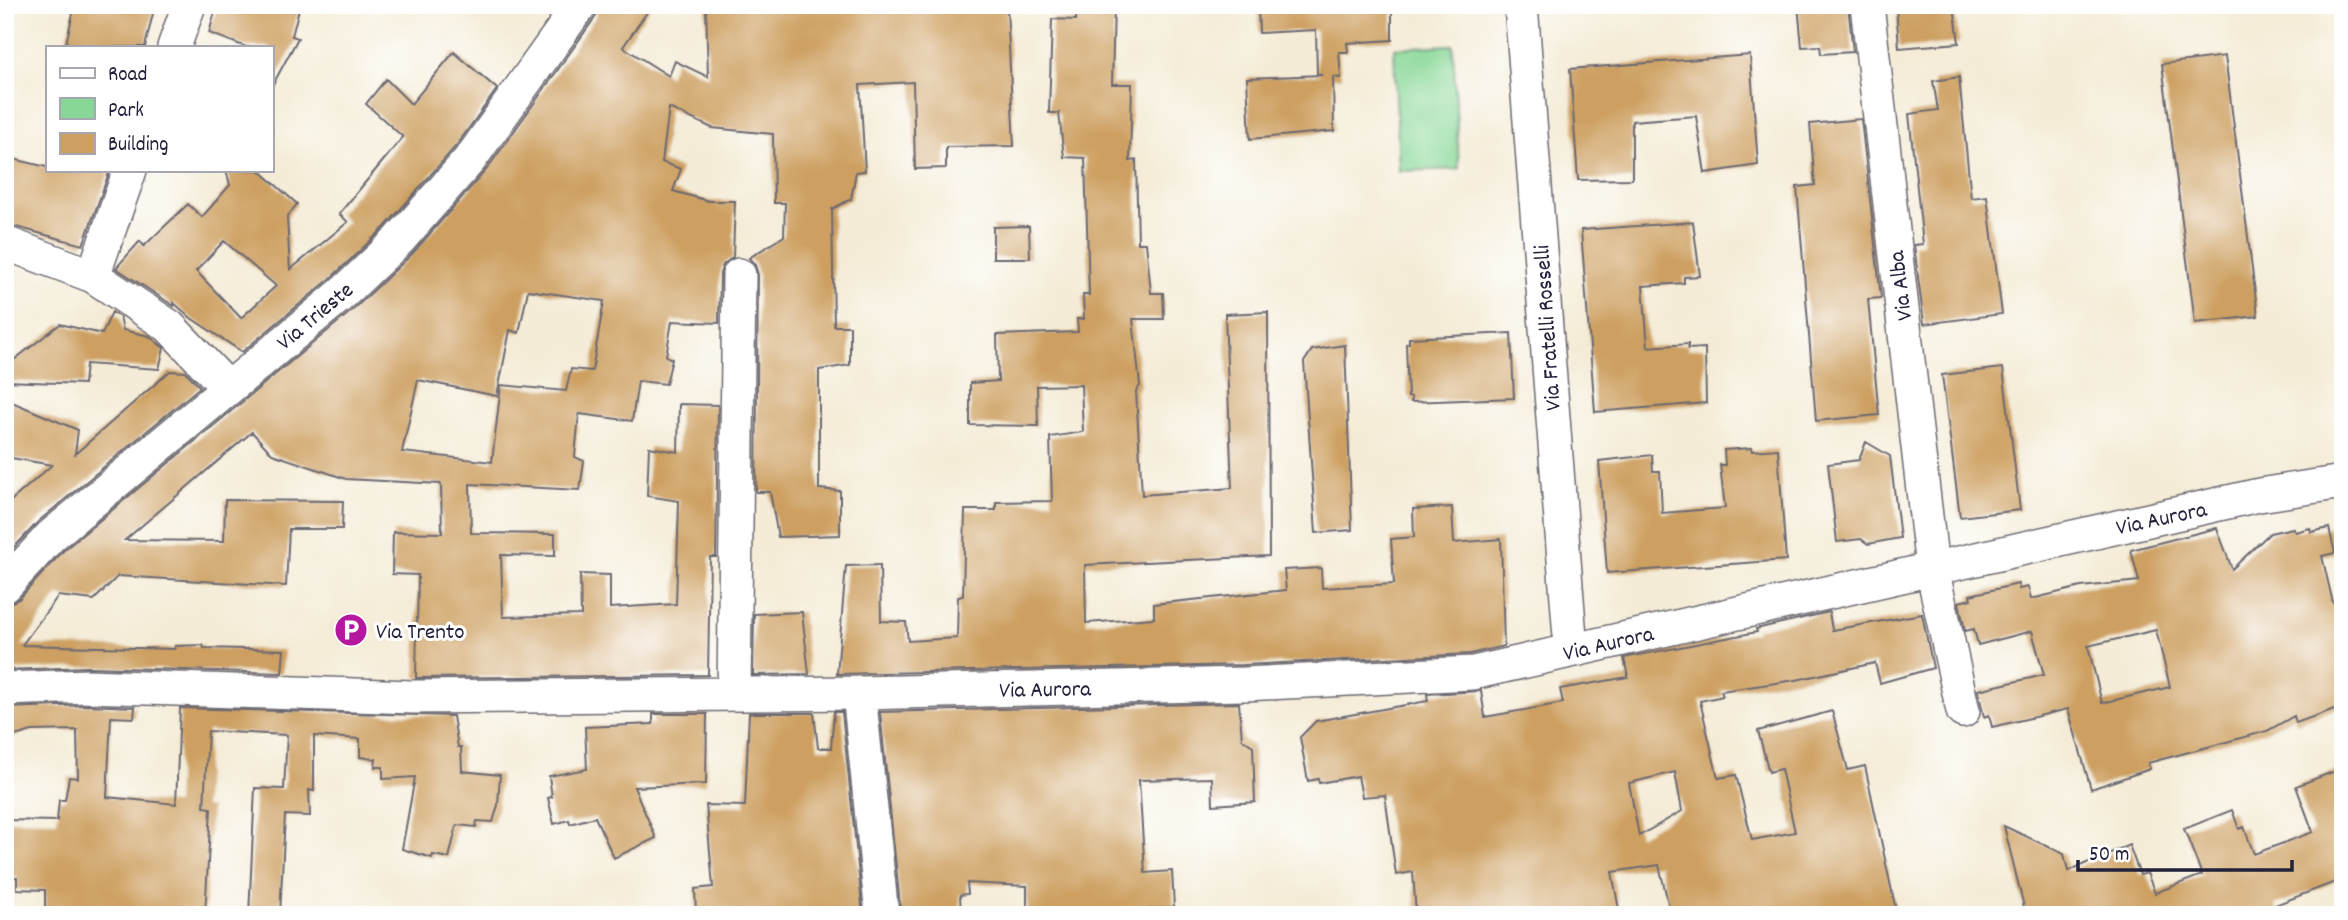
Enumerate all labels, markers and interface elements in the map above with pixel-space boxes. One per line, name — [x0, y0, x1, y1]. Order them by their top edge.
legend — [46, 46, 273, 172]
text: Road — [108, 61, 147, 91]
text: Park — [108, 97, 144, 127]
text: Building — [108, 131, 168, 161]
street label: Via Fratelli Rosselli — [1527, 244, 1572, 412]
street label: Via Alba — [1882, 248, 1923, 322]
street label: Via Trieste — [271, 276, 362, 360]
street label: Via Aurora — [2113, 494, 2211, 546]
parking icon: Via Trento — [332, 611, 370, 649]
place label: Via Trento — [376, 617, 465, 650]
street label: Via Aurora — [1560, 619, 1658, 672]
street label: Via Aurora — [999, 674, 1092, 709]
scale bar — [2078, 829, 2292, 873]
text: 50 m — [2089, 841, 2129, 871]

